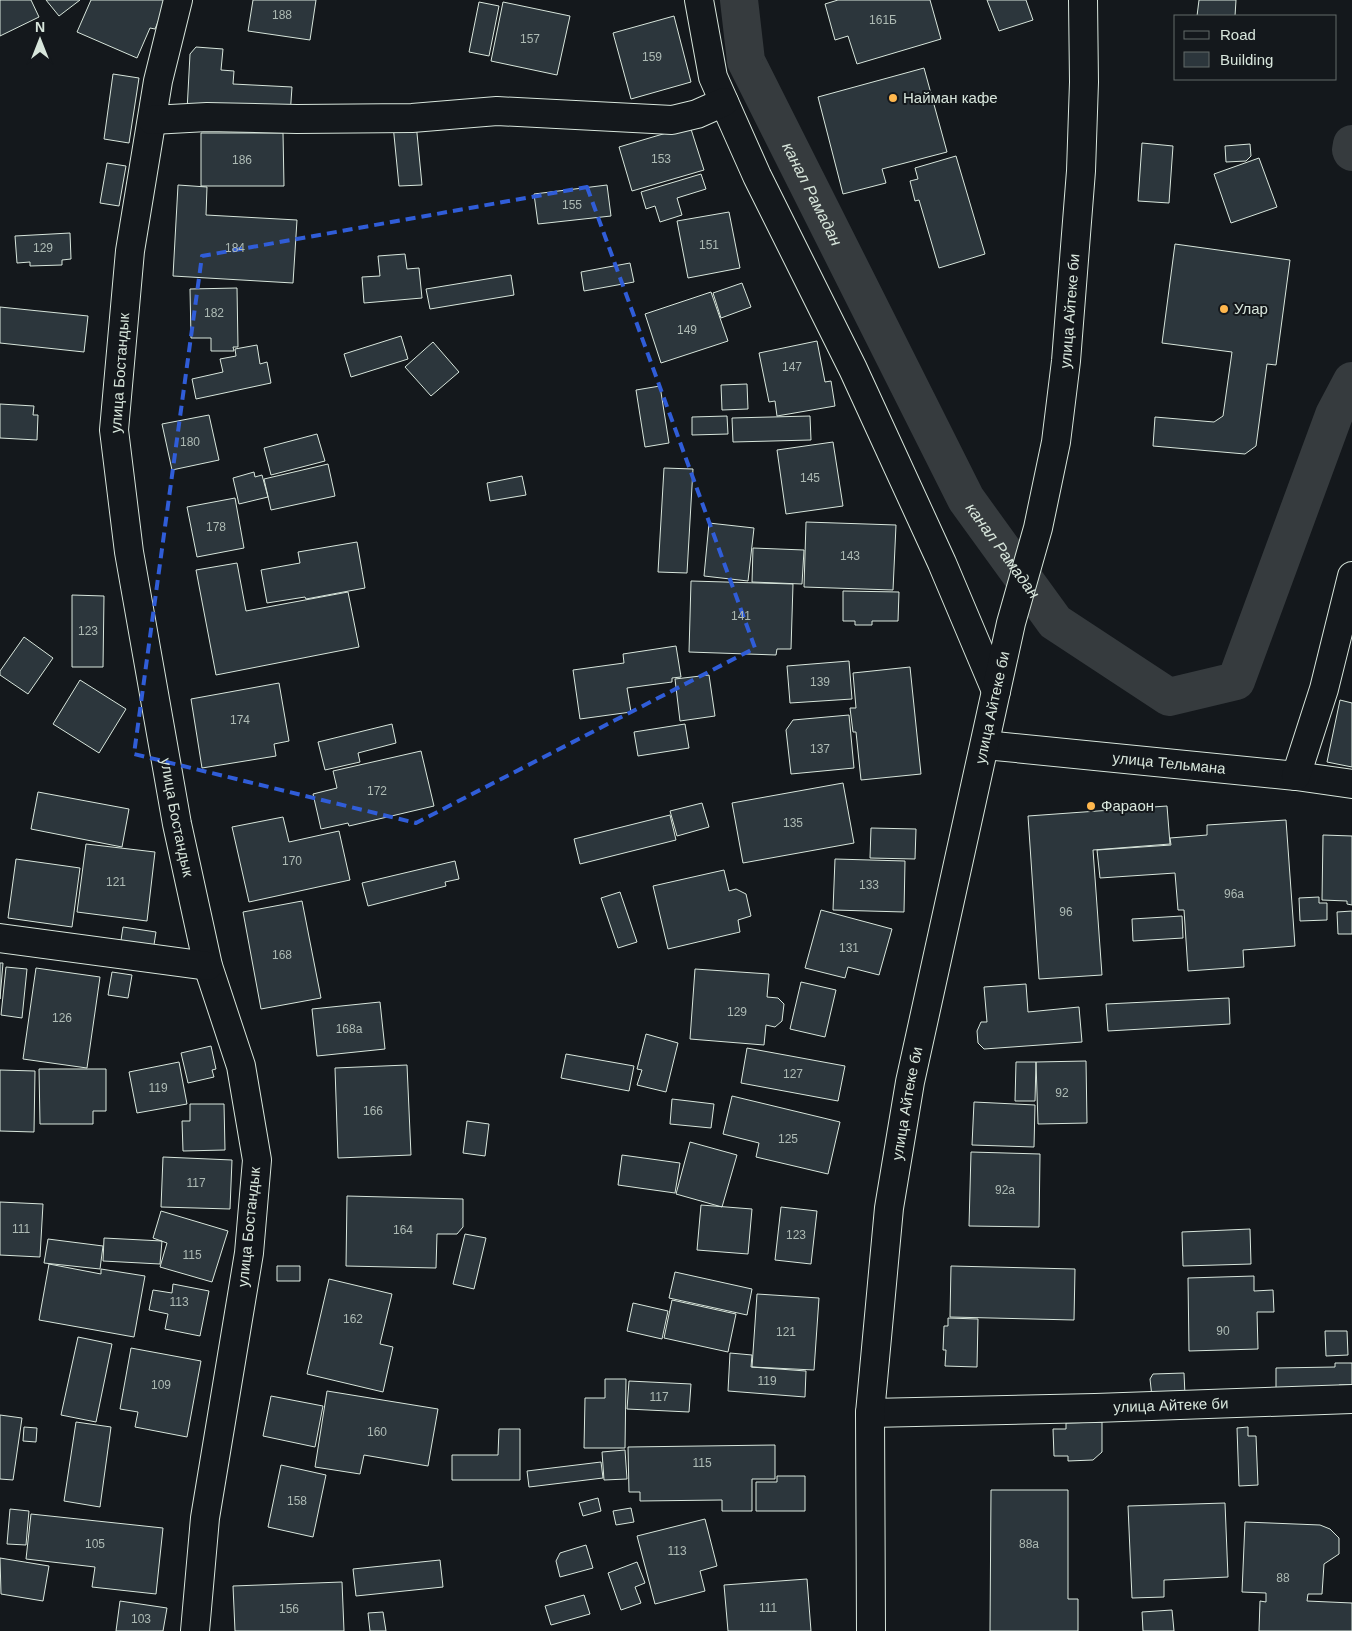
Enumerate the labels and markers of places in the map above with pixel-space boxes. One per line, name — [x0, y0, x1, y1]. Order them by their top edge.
place label: Найман кафе — [903, 89, 998, 106]
marker: Найман кафе — [887, 92, 899, 104]
place label: Улар — [1234, 300, 1268, 317]
marker: Улар — [1218, 303, 1230, 315]
place label: Фараон — [1101, 797, 1154, 814]
marker: Фараон — [1085, 800, 1097, 812]

